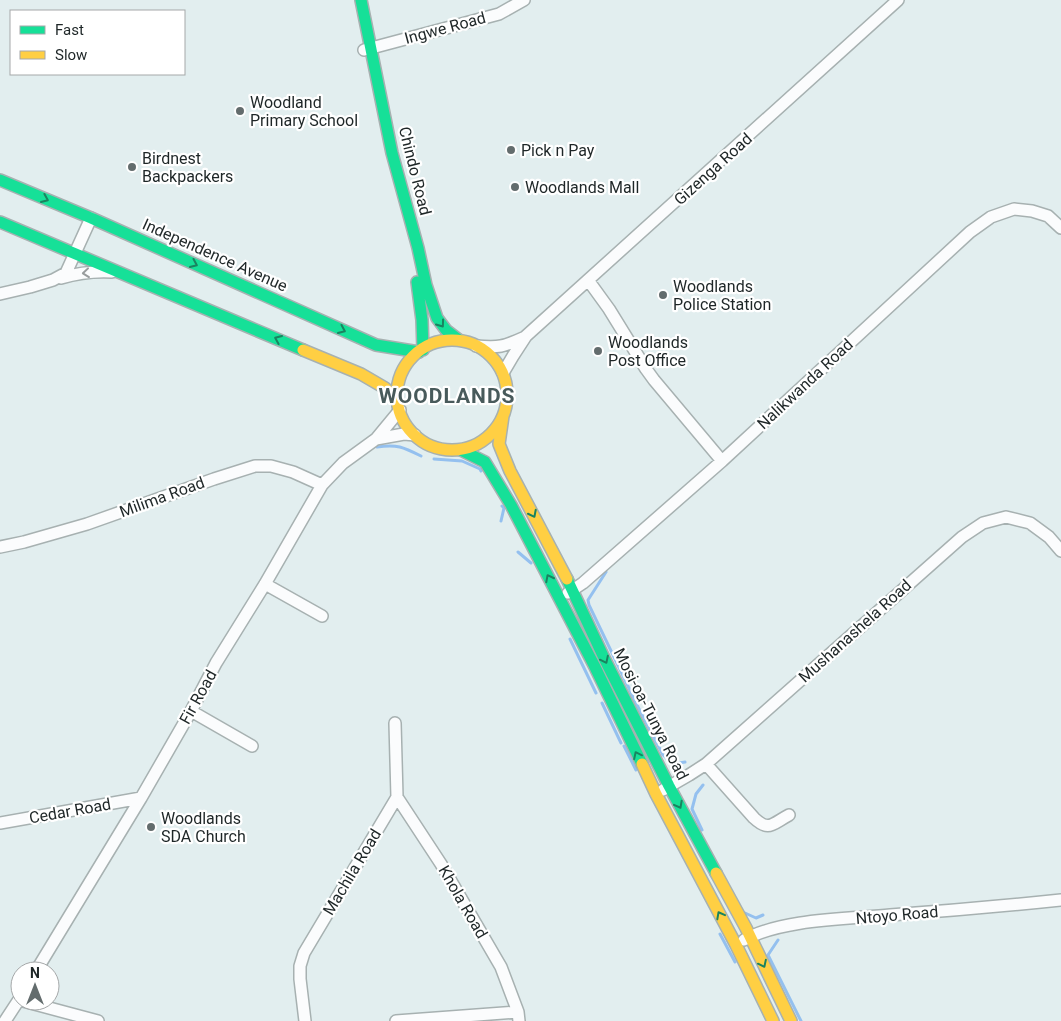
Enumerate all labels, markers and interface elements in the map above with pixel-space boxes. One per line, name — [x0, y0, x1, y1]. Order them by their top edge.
street label: Ingwe Road — [402, 8, 488, 48]
legend — [10, 10, 185, 75]
text: Fast — [55, 21, 84, 39]
text: Slow — [55, 46, 87, 64]
place label: Woodland Primary School — [250, 93, 358, 130]
marker: Woodland Primary School — [234, 105, 246, 117]
street label: Chindo Road — [395, 125, 435, 217]
street label: Gizenga Road — [670, 129, 756, 209]
place label: Pick n Pay — [521, 141, 595, 160]
marker: Pick n Pay — [505, 144, 517, 156]
place label: Birdnest Backpackers — [142, 149, 233, 186]
marker: Birdnest Backpackers — [126, 161, 138, 173]
place label: Woodlands Mall — [525, 178, 639, 197]
marker: Woodlands Mall — [509, 181, 521, 193]
one-way arrow — [40, 192, 49, 203]
street label: Independence Avenue — [140, 214, 290, 296]
one-way arrow — [189, 257, 198, 268]
one-way arrow — [82, 267, 90, 278]
place label: Woodlands Police Station — [673, 277, 771, 314]
marker: Woodlands Police Station — [657, 289, 669, 301]
one-way arrow — [436, 318, 444, 327]
one-way arrow — [337, 324, 346, 335]
place label: Woodlands Post Office — [608, 333, 688, 370]
one-way arrow — [274, 335, 283, 346]
street label: Nalikwanda Road — [753, 335, 857, 433]
marker: Woodlands Post Office — [592, 345, 604, 357]
district label: WOODLANDS — [378, 384, 516, 408]
street label: Milima Road — [117, 473, 207, 521]
one-way arrow — [527, 509, 537, 518]
one-way arrow — [545, 575, 555, 584]
street label: Mushanashela Road — [795, 575, 915, 687]
street label: Mosi-oa-Tunya Road — [610, 645, 692, 783]
one-way arrow — [599, 655, 609, 664]
street label: Fir Road — [175, 667, 221, 727]
one-way arrow — [633, 751, 643, 760]
street label: Cedar Road — [28, 794, 112, 828]
one-way arrow — [673, 799, 683, 808]
place label: Woodlands SDA Church — [161, 809, 246, 846]
marker: Woodlands SDA Church — [145, 821, 157, 833]
street label: Machila Road — [319, 826, 385, 918]
street label: Khola Road — [434, 862, 492, 942]
street label: Ntoyo Road — [855, 902, 939, 928]
one-way arrow — [716, 911, 726, 920]
one-way arrow — [757, 958, 767, 967]
north arrow — [10, 961, 60, 1011]
text: N — [30, 965, 40, 981]

